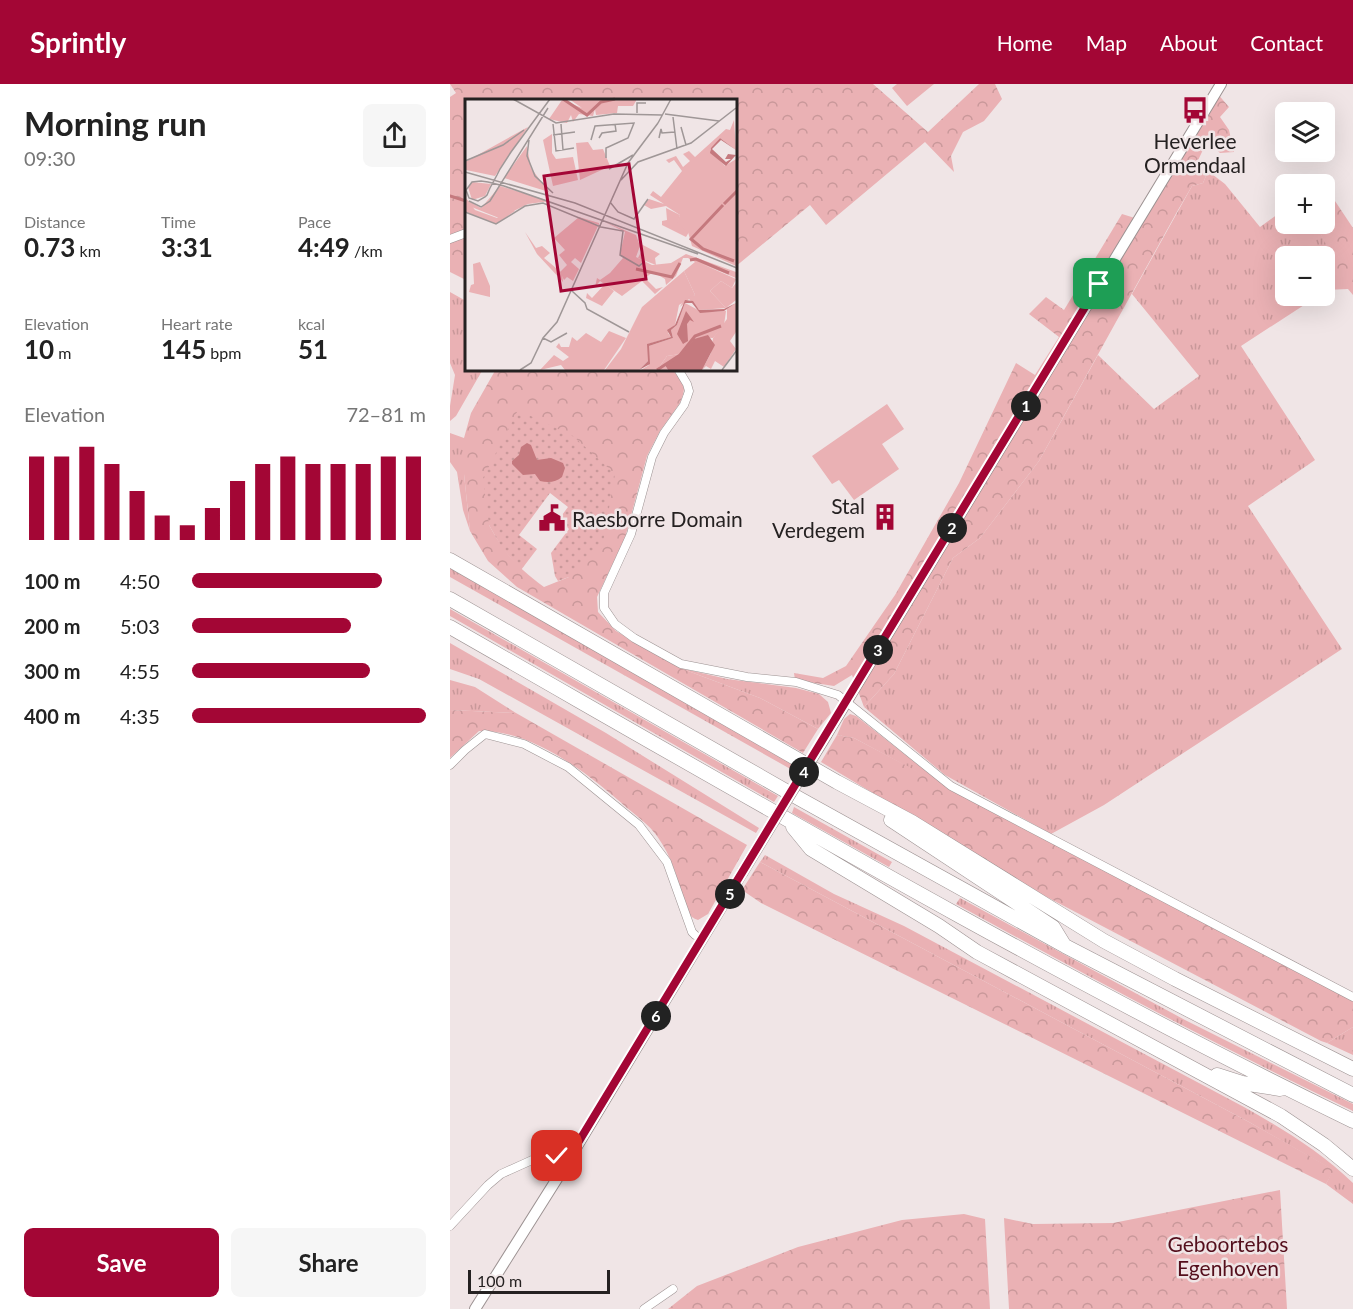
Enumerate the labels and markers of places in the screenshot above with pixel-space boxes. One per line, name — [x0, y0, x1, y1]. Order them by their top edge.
bus stop icon: Heverlee Ormendaal — [1180, 95, 1210, 125]
place label: Heverlee Ormendaal — [1144, 128, 1246, 177]
pin — [1073, 258, 1124, 309]
pin: 1 — [1011, 391, 1041, 421]
place label: Stal Verdegem — [772, 493, 865, 542]
building icon: Stal Verdegem — [870, 502, 900, 532]
public building icon: Raesborre Domain — [537, 503, 567, 533]
place label: Raesborre Domain — [572, 506, 743, 531]
pin: 2 — [937, 513, 967, 543]
pin: 3 — [863, 635, 893, 665]
pin: 4 — [789, 757, 819, 787]
pin: 5 — [715, 879, 745, 909]
pin: 6 — [641, 1001, 671, 1031]
pin — [531, 1130, 582, 1181]

